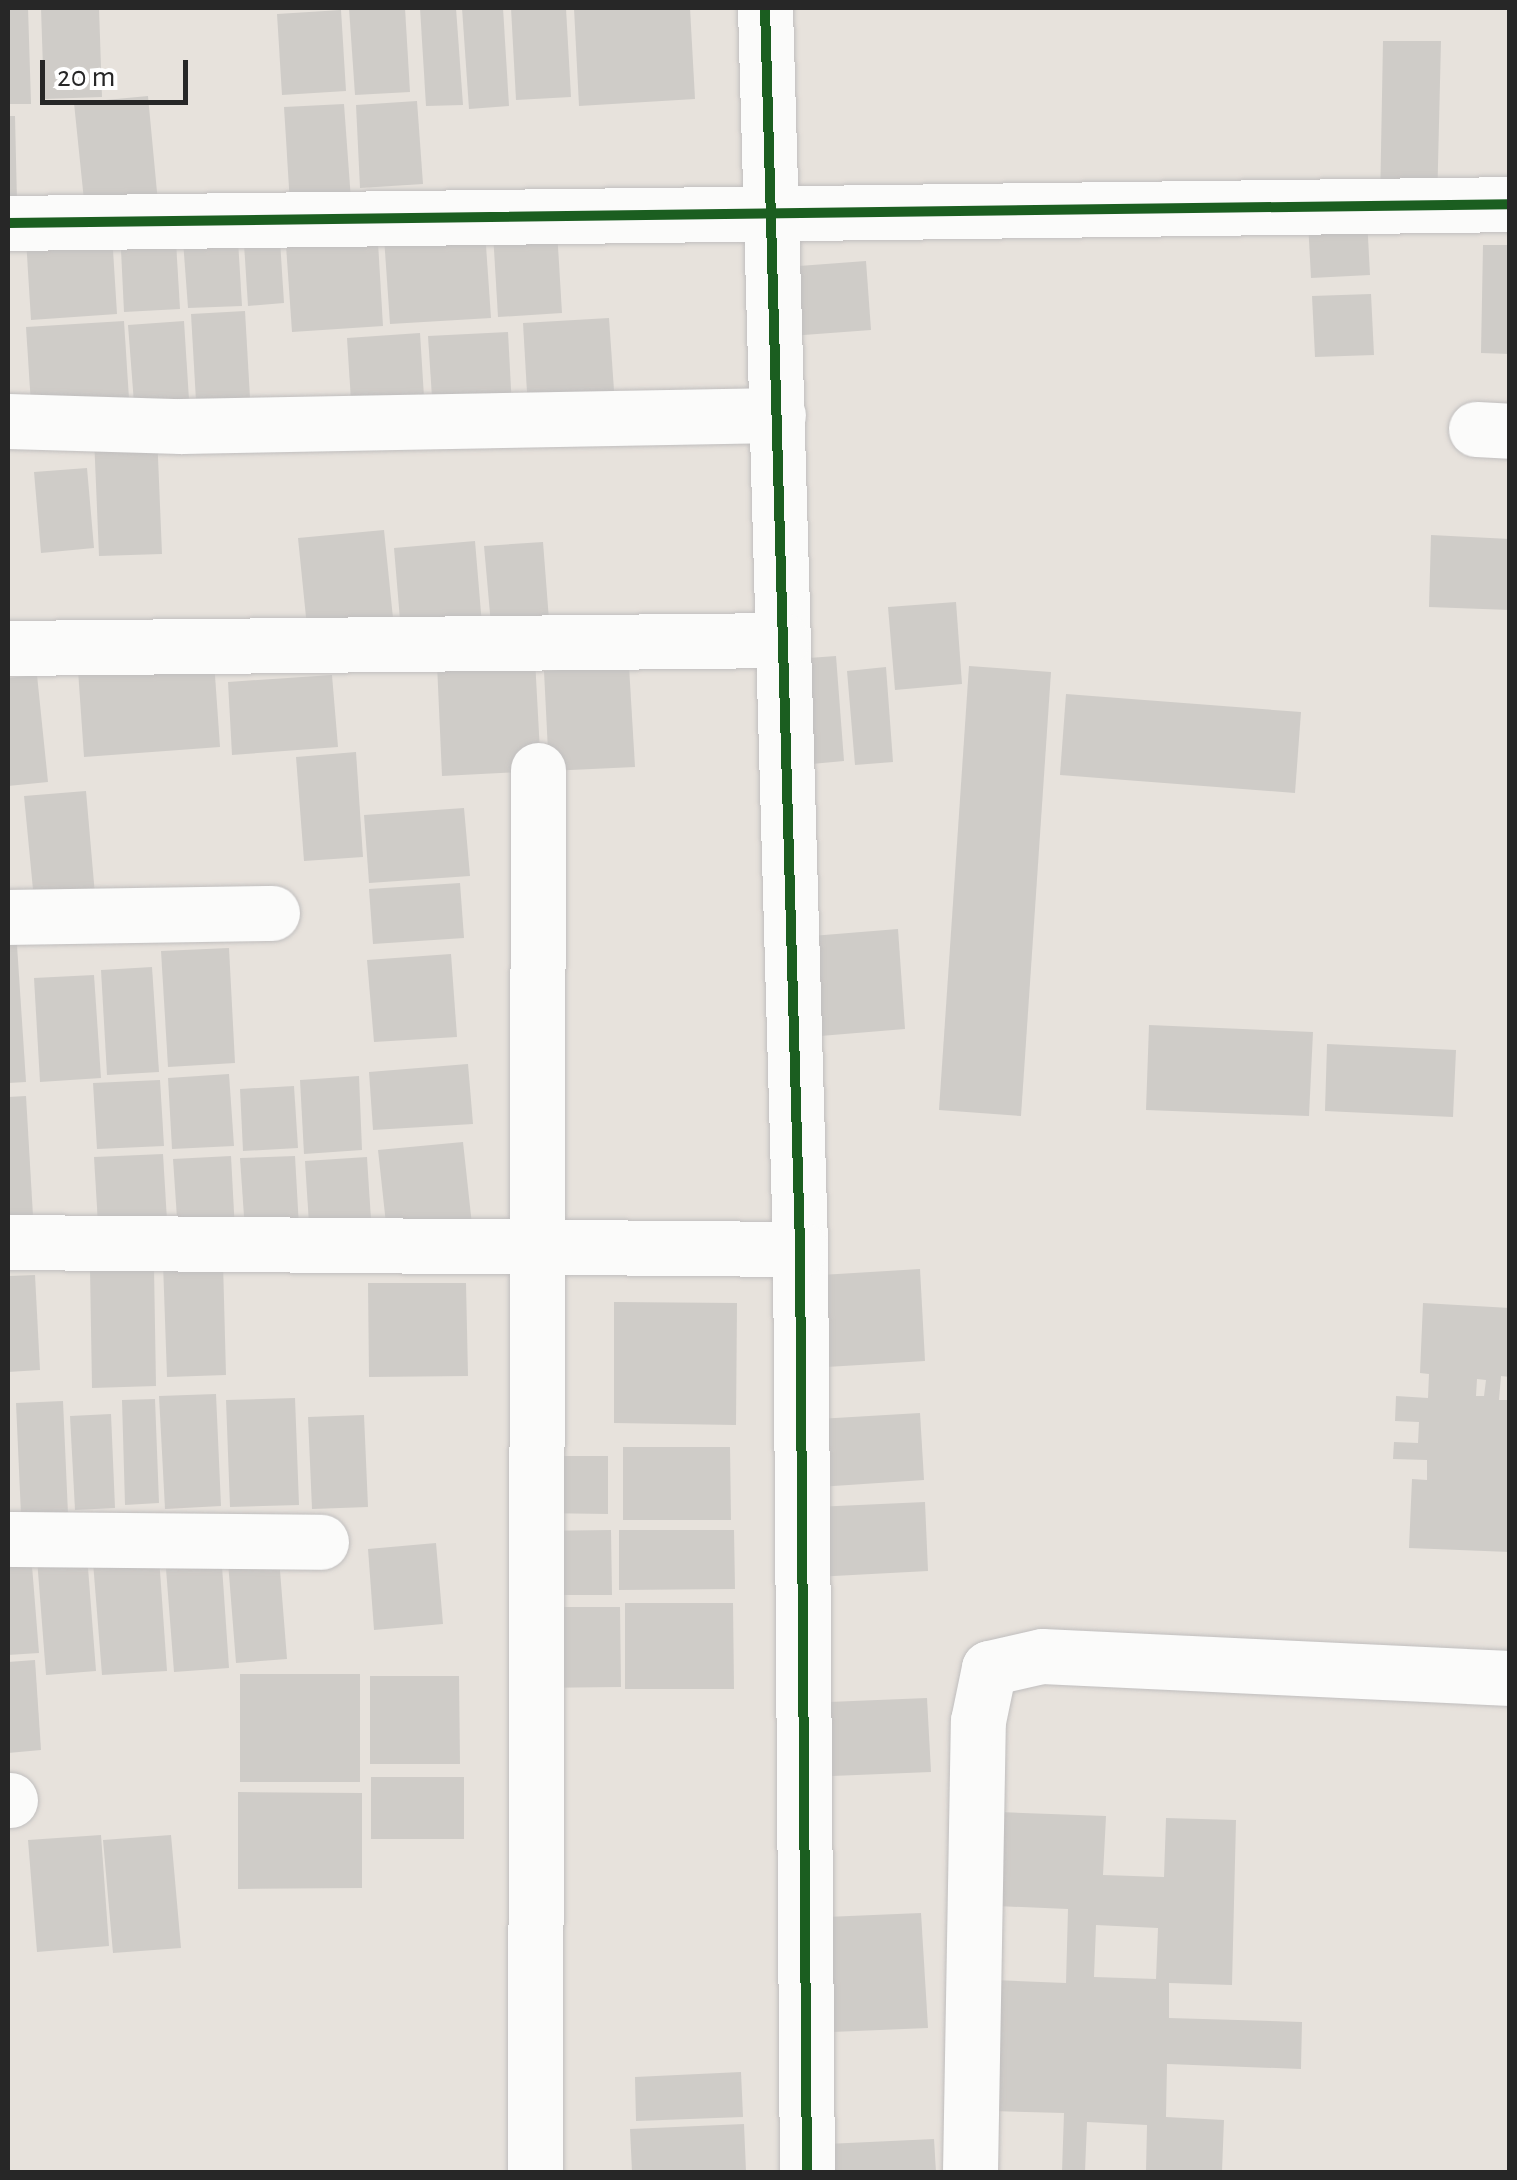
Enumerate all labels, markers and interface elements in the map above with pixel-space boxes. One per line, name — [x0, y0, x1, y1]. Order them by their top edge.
scale bar — [45, 40, 192, 102]
text: 20 m — [57, 62, 115, 92]

